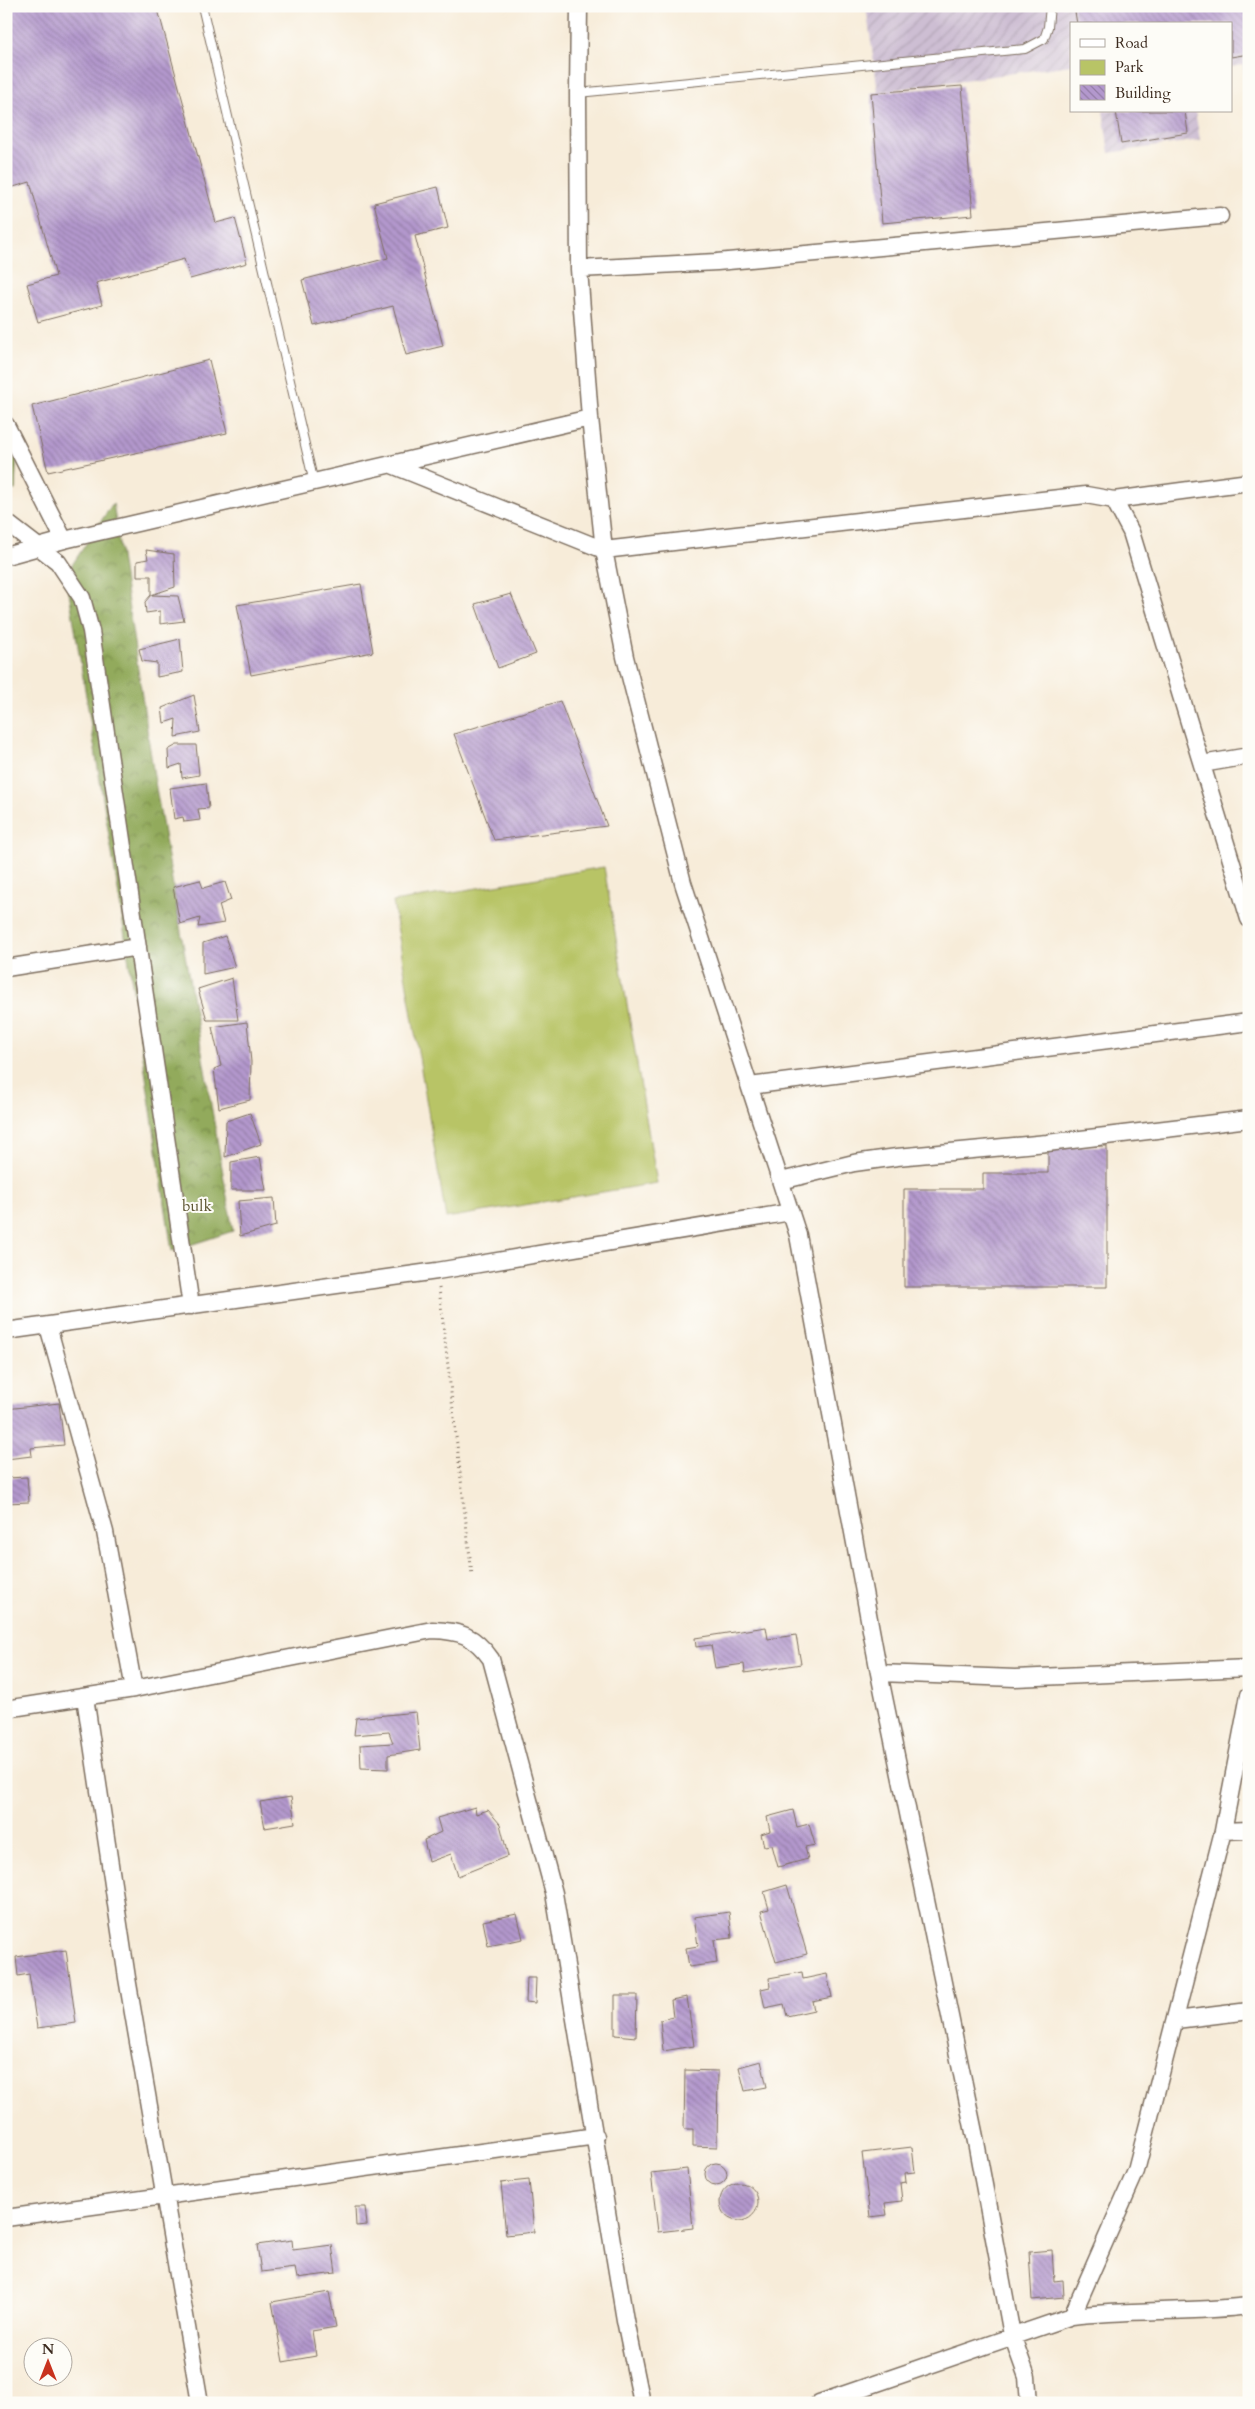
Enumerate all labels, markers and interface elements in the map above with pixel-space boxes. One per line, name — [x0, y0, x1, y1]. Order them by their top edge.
legend — [1070, 22, 1232, 112]
text: Road — [1115, 33, 1148, 53]
text: Park — [1115, 57, 1144, 77]
text: Building — [1115, 83, 1171, 103]
park label: bulk — [182, 1195, 212, 1217]
north arrow — [22, 2336, 72, 2386]
text: N — [42, 2340, 54, 2359]

